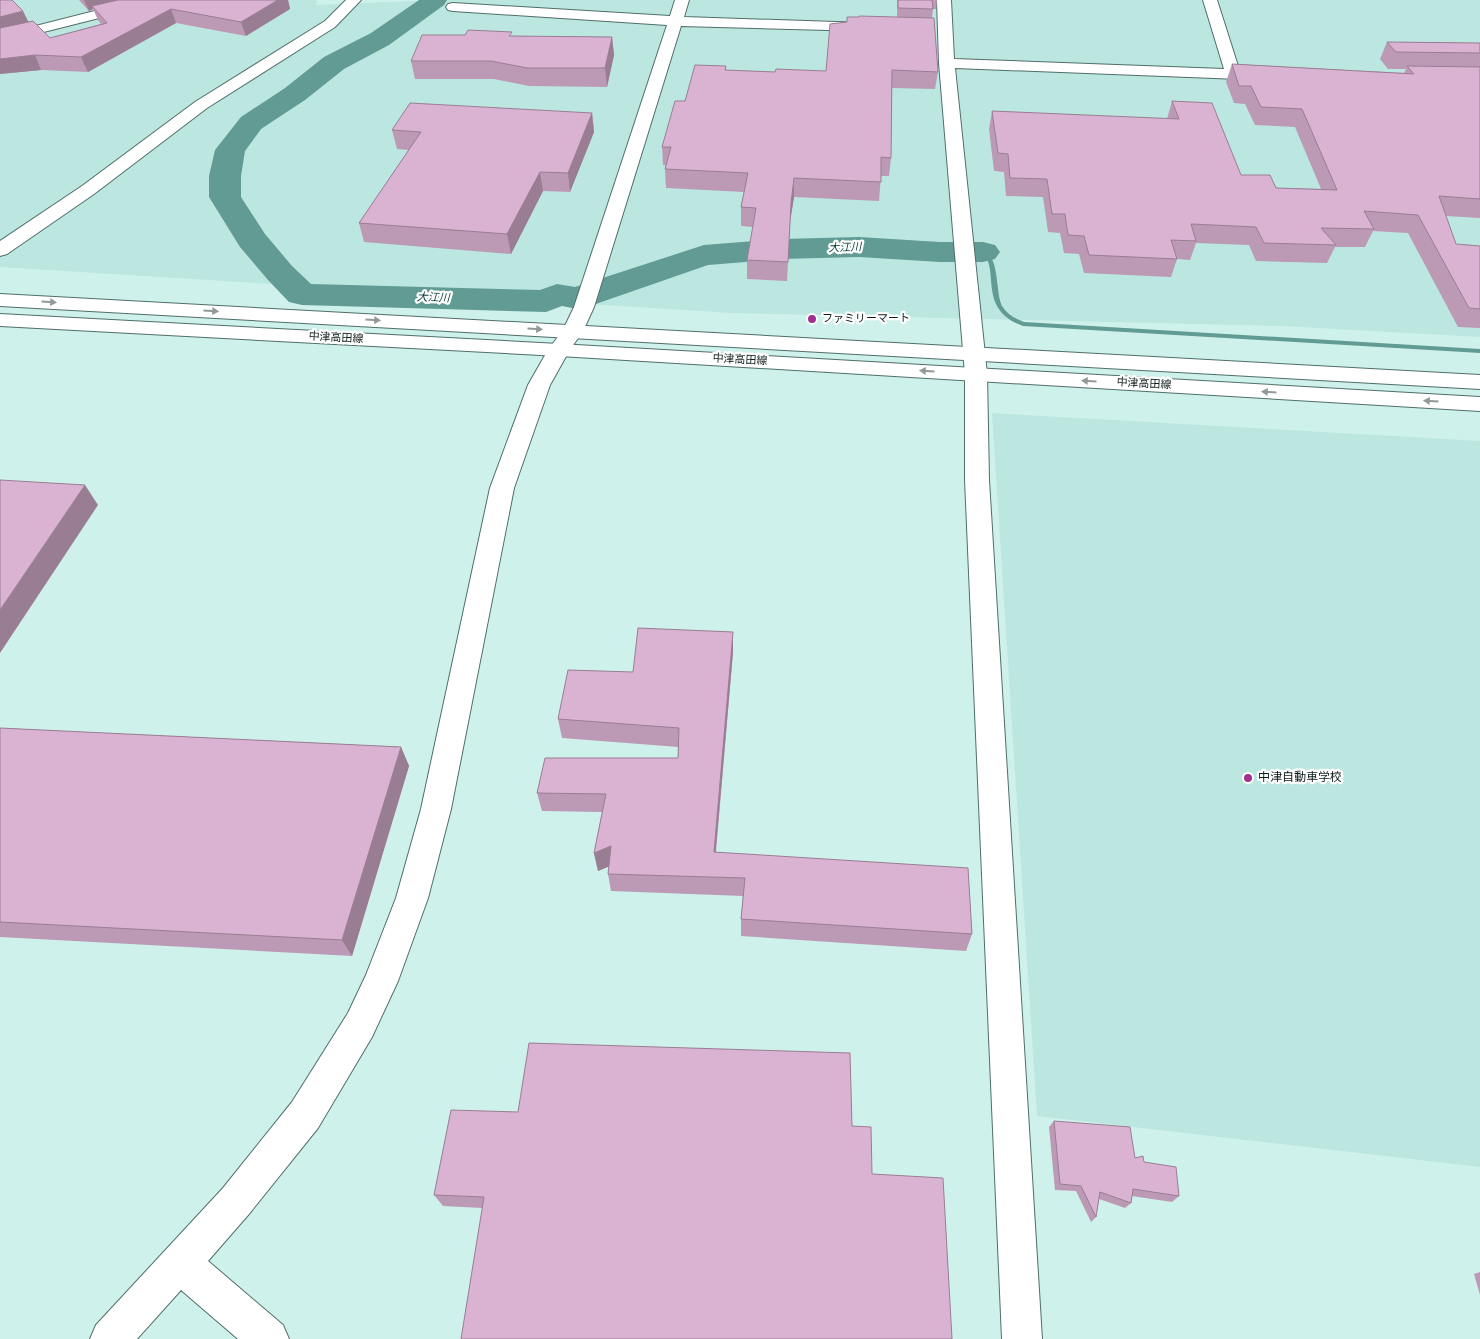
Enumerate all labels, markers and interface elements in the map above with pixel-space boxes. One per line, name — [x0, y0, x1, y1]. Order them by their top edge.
water label: 大江川 — [828, 240, 863, 256]
water label: 大江川 — [416, 290, 451, 306]
one-way arrow — [41, 299, 57, 307]
one-way arrow — [203, 308, 219, 316]
place label: ファミリーマート — [822, 312, 910, 326]
marker: ファミリーマート — [806, 313, 818, 325]
one-way arrow — [365, 316, 381, 324]
one-way arrow — [528, 325, 544, 333]
street label: 中津高田線 — [308, 330, 364, 346]
street label: 中津高田線 — [712, 352, 768, 368]
one-way arrow — [919, 367, 935, 375]
one-way arrow — [1081, 376, 1097, 384]
street label: 中津高田線 — [1116, 376, 1172, 392]
one-way arrow — [1261, 387, 1277, 395]
one-way arrow — [1423, 397, 1439, 405]
place label: 中津自動車学校 — [1258, 770, 1342, 786]
marker: 中津自動車学校 — [1242, 772, 1254, 784]

